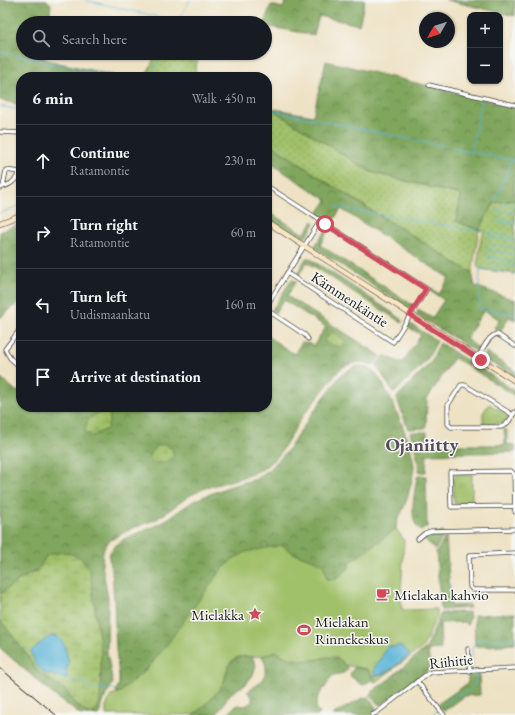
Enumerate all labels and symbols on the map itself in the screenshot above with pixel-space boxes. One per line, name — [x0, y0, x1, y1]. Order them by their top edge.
north arrow — [419, 12, 455, 48]
route start — [316, 215, 334, 233]
street label: Kämmenkäntie — [308, 267, 392, 331]
route end — [472, 351, 490, 369]
district label: Ojaniitty — [385, 432, 459, 457]
place label: Mielakan kahvio — [394, 585, 489, 604]
cafe icon: Mielakan kahvio — [375, 586, 391, 602]
place label: Mielakka — [191, 605, 244, 624]
place icon: Mielakka — [247, 606, 263, 622]
place label: Mielakan Rinnekeskus — [315, 612, 389, 648]
sports icon: Mielakan Rinnekeskus — [296, 622, 312, 638]
street label: Riihitie — [428, 649, 474, 673]

